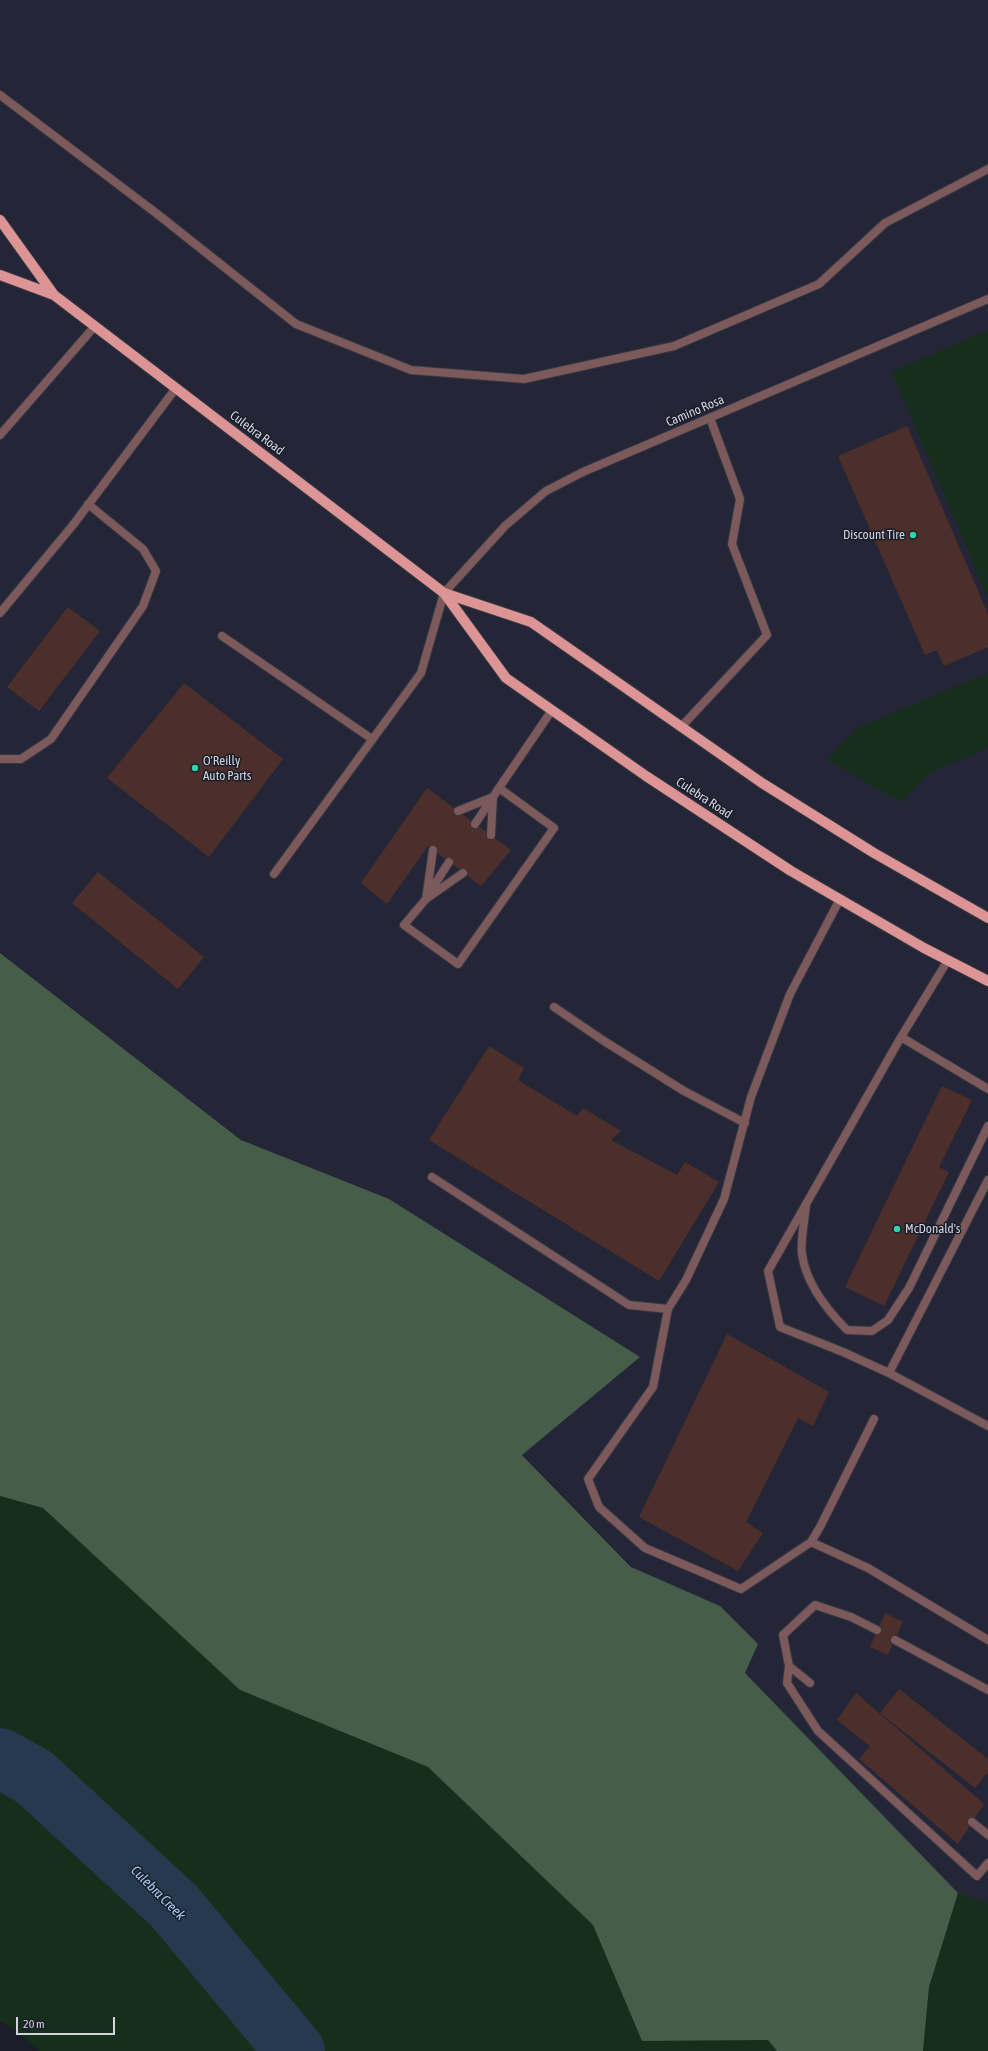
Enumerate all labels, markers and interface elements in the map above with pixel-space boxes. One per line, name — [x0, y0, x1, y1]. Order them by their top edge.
street label: Camino Rosa — [664, 392, 726, 430]
street label: Culebra Road — [227, 408, 287, 458]
place label: Discount Tire — [843, 527, 905, 543]
marker: Discount Tire — [908, 530, 918, 540]
place label: O'Reilly Auto Parts — [203, 753, 251, 784]
marker: O'Reilly Auto Parts — [190, 763, 200, 773]
street label: Culebra Road — [673, 774, 735, 822]
place label: McDonald's — [905, 1221, 960, 1237]
marker: McDonald's — [892, 1224, 902, 1234]
water label: Culebra Creek — [127, 1862, 189, 1924]
scale bar — [18, 2009, 117, 2035]
text: 20 m — [23, 2017, 45, 2031]

